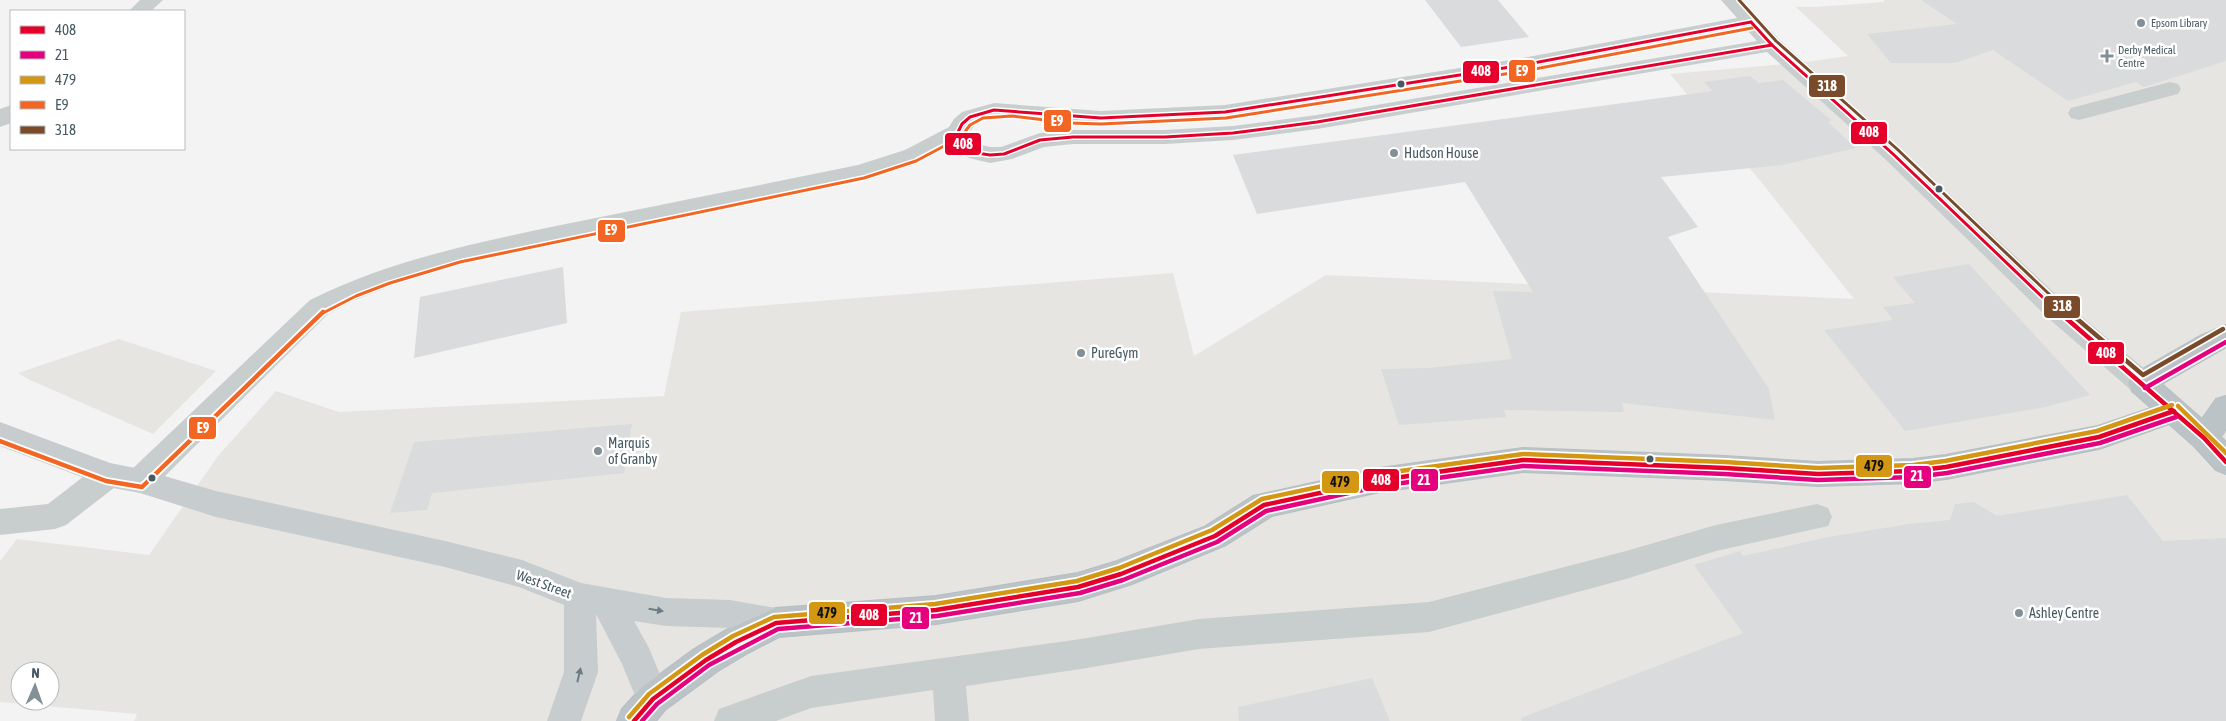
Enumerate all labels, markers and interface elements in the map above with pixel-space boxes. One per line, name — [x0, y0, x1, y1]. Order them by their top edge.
legend — [10, 10, 185, 150]
marker: Epsom Library — [2135, 17, 2147, 29]
place label: Epsom Library — [2151, 17, 2208, 29]
text: 408 — [55, 21, 76, 38]
place label: Derby Medical Centre — [2118, 44, 2176, 69]
text: 21 — [55, 46, 69, 63]
marker: Derby Medical Centre — [2100, 49, 2114, 63]
line badge: E9 — [1508, 59, 1536, 83]
line badge: 408 — [1462, 60, 1500, 84]
text: 408 — [1470, 63, 1491, 79]
text: E9 — [1516, 63, 1529, 79]
text: 479 — [55, 71, 76, 88]
line badge: 318 — [1808, 74, 1846, 98]
text: 318 — [1817, 78, 1837, 94]
unlabelled marker — [1396, 79, 1406, 89]
text: E9 — [55, 96, 68, 113]
line badge: E9 — [1043, 109, 1072, 133]
text: E9 — [1051, 113, 1064, 129]
text: 318 — [55, 121, 76, 138]
line badge: 408 — [1850, 121, 1888, 145]
text: 408 — [1858, 124, 1879, 140]
line badge: 408 — [944, 132, 982, 156]
text: 408 — [952, 136, 973, 152]
place label: Hudson House — [1404, 145, 1479, 161]
marker: Hudson House — [1388, 147, 1400, 159]
unlabelled marker — [1934, 184, 1944, 194]
line badge: E9 — [597, 219, 626, 243]
text: E9 — [605, 222, 618, 238]
line badge: 318 — [2043, 295, 2081, 319]
text: 318 — [2052, 298, 2072, 314]
line badge: 408 — [2087, 341, 2125, 365]
place label: PureGym — [1091, 345, 1138, 361]
text: 408 — [2095, 345, 2116, 361]
marker: PureGym — [1075, 347, 1087, 359]
line badge: E9 — [188, 416, 217, 440]
text: E9 — [197, 420, 210, 436]
place label: Marquis of Granby — [608, 435, 657, 467]
marker: Marquis of Granby — [592, 445, 604, 457]
unlabelled marker — [1645, 454, 1655, 464]
line badge: 479 — [1855, 454, 1893, 478]
text: 479 — [1863, 458, 1884, 474]
line badge: 21 — [1903, 465, 1932, 489]
line badge: 408 — [1362, 468, 1400, 492]
line badge: 21 — [1410, 468, 1439, 492]
text: 21 — [1910, 468, 1924, 484]
line badge: 479 — [1321, 470, 1360, 494]
text: 408 — [1370, 472, 1391, 488]
text: 21 — [1417, 472, 1431, 488]
unlabelled marker — [147, 473, 157, 483]
text: 479 — [1329, 474, 1350, 490]
street label: West Street — [514, 567, 574, 601]
line badge: 479 — [808, 601, 846, 625]
line badge: 408 — [850, 603, 888, 627]
text: 479 — [816, 605, 837, 621]
place label: Ashley Centre — [2029, 605, 2099, 621]
one-way arrow — [649, 606, 665, 614]
line badge: 21 — [901, 606, 930, 630]
text: 408 — [858, 607, 879, 623]
marker: Ashley Centre — [2013, 607, 2025, 619]
text: 21 — [909, 610, 923, 626]
north arrow — [10, 661, 60, 711]
text: N — [31, 665, 40, 681]
one-way arrow — [575, 667, 583, 683]

